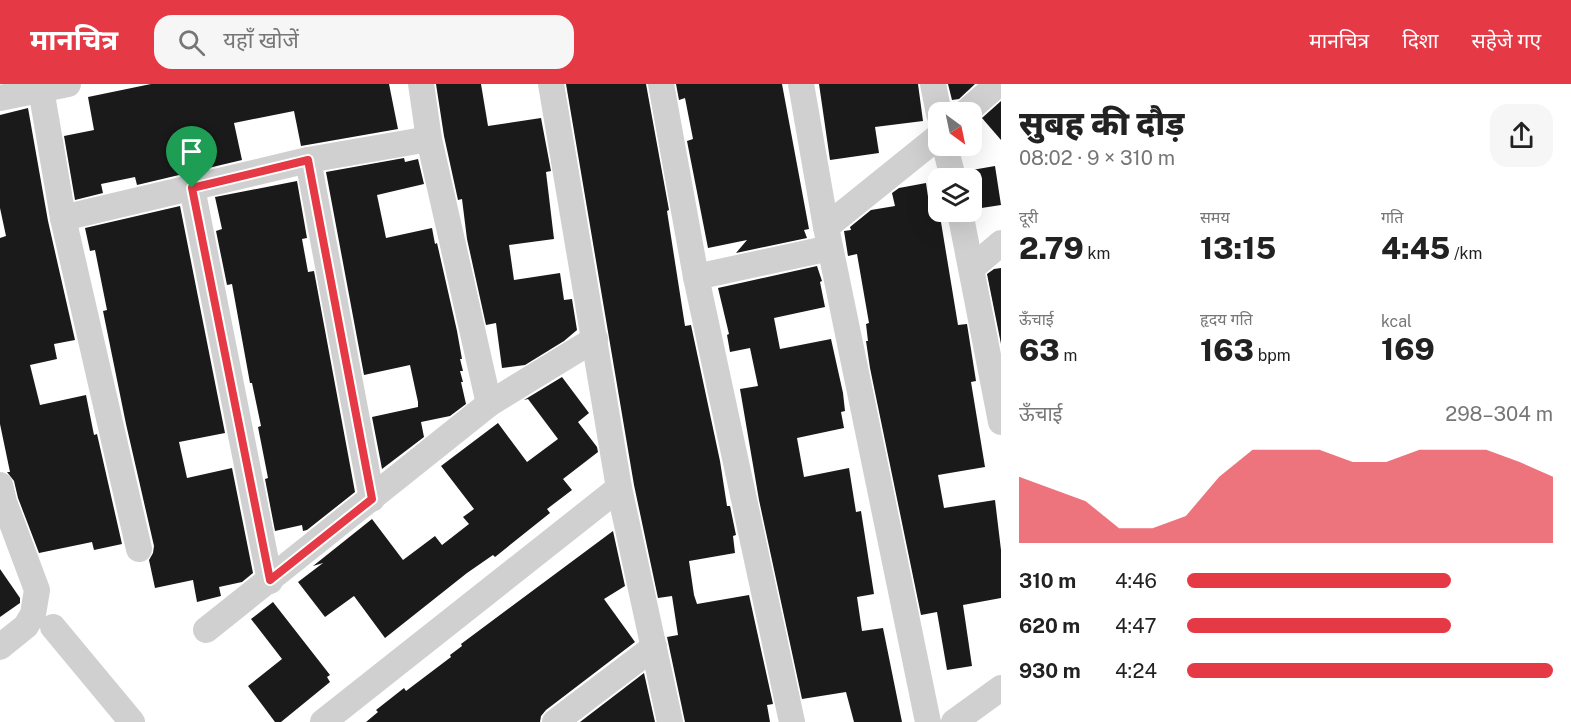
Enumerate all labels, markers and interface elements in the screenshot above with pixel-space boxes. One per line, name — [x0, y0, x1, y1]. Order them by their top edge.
search box — [154, 15, 574, 69]
text: मानचित्र — [30, 23, 118, 56]
icon: search — [175, 26, 208, 59]
text: यहाँ खोजें — [223, 27, 299, 53]
text: मानचित्र — [1309, 28, 1369, 53]
text: दिशा — [1402, 28, 1439, 53]
text: सहेजे गए — [1472, 28, 1541, 53]
north arrow — [928, 102, 982, 156]
map controls — [928, 102, 982, 222]
text: सुबह की दौड़ — [1019, 104, 1184, 142]
button: share — [1490, 104, 1553, 167]
pin — [166, 126, 217, 188]
icon: arrive — [175, 135, 208, 168]
text: 08:02 · 9 × 310 m — [1019, 146, 1175, 170]
button: layers — [928, 168, 982, 222]
text: दूरी — [1019, 208, 1038, 227]
text: समय — [1200, 208, 1230, 227]
text: गति — [1381, 208, 1403, 227]
text: 2.79 — [1019, 230, 1084, 266]
text: 13:15 — [1200, 230, 1276, 266]
text: 4:45 — [1381, 230, 1450, 266]
text: km — [1084, 244, 1110, 263]
text: /km — [1450, 244, 1482, 263]
text: ऊँचाई — [1019, 310, 1054, 329]
text: हृदय गति — [1200, 310, 1253, 329]
text: kcal — [1381, 312, 1412, 331]
text: 169 — [1381, 331, 1435, 367]
text: 63 — [1019, 332, 1060, 368]
text: 163 — [1200, 332, 1254, 368]
text: m — [1060, 346, 1077, 365]
text: bpm — [1254, 346, 1291, 365]
text: ऊँचाई — [1019, 402, 1062, 426]
text: 298–304 m — [1445, 402, 1553, 426]
text: 310 m — [1019, 569, 1076, 593]
text: 4:46 — [1115, 569, 1157, 593]
text: 620 m — [1019, 614, 1080, 638]
text: 4:47 — [1115, 614, 1157, 638]
text: 930 m — [1019, 659, 1081, 683]
text: 4:24 — [1115, 659, 1157, 683]

